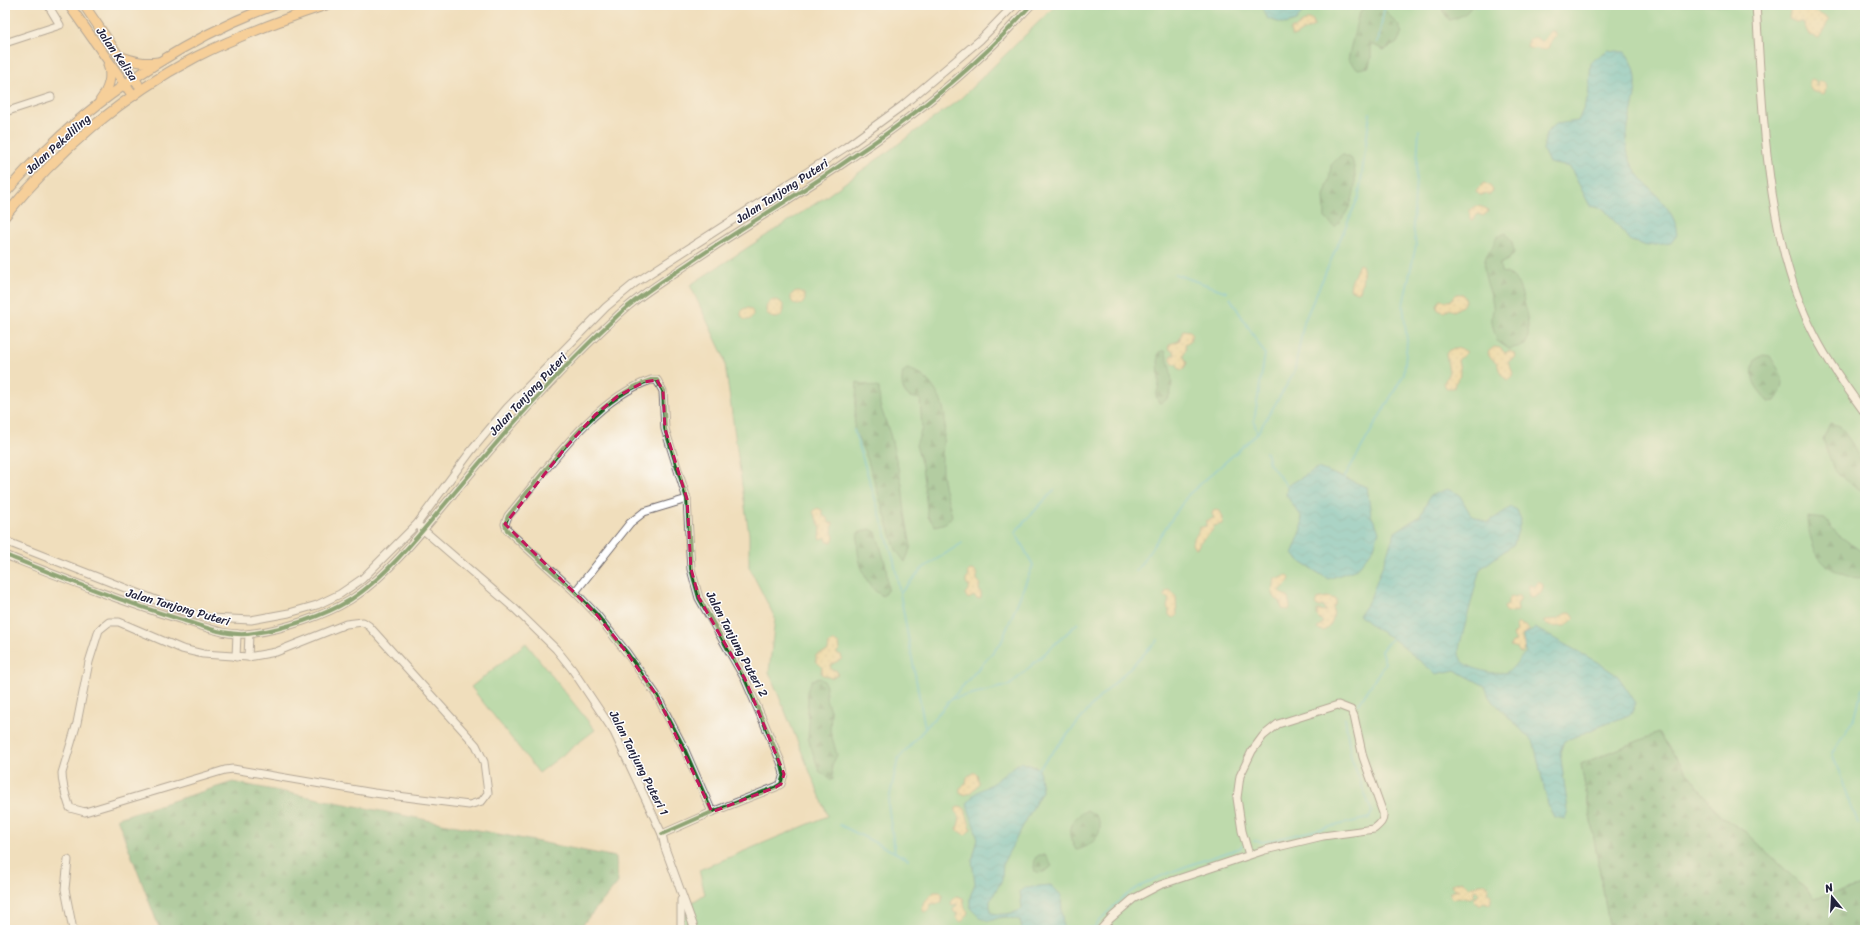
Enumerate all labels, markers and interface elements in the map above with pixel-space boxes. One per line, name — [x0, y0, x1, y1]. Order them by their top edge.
street label: Jalan Kelisa — [90, 21, 144, 87]
street label: Jalan Pekeliling — [19, 108, 96, 180]
street label: Jalan Tanjong Puteri — [730, 152, 833, 230]
street label: Jalan Tanjong Puteri — [483, 347, 573, 441]
street label: Jalan Tanjong Puteri — [123, 581, 233, 633]
street label: Jalan Tanjung Puteri 2 — [699, 586, 774, 701]
street label: Jalan Tanjung Puteri 1 — [602, 706, 675, 820]
north arrow — [1812, 877, 1852, 917]
text: N — [1822, 878, 1836, 898]

